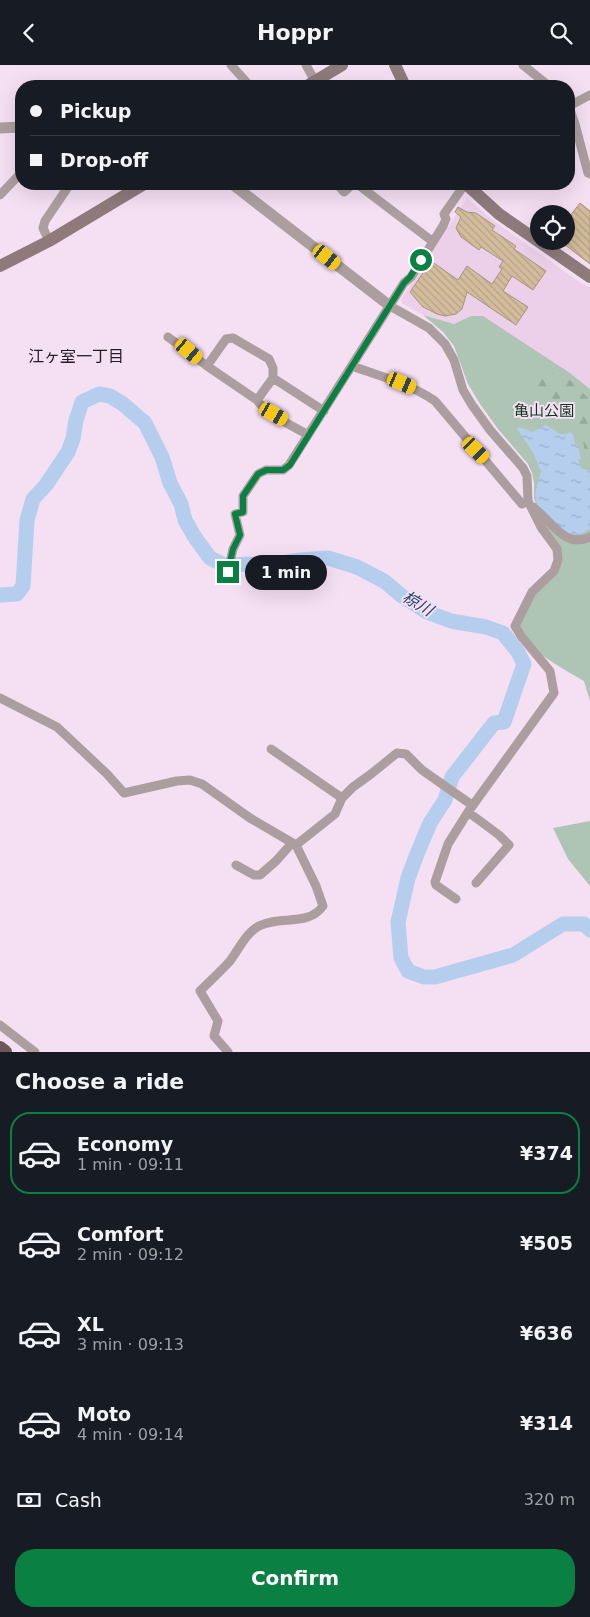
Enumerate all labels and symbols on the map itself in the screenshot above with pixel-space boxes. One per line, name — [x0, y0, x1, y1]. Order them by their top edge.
car — [310, 242, 343, 272]
route start — [410, 249, 432, 271]
car — [172, 336, 205, 366]
district label: 江ヶ室一丁目 — [28, 347, 124, 366]
car — [385, 370, 418, 396]
car — [257, 400, 290, 428]
park label: 亀山公園 — [514, 402, 574, 420]
car — [460, 434, 491, 466]
callout: 1 min — [246, 555, 328, 589]
route end — [217, 561, 239, 583]
water label: 椋川 — [399, 587, 438, 621]

